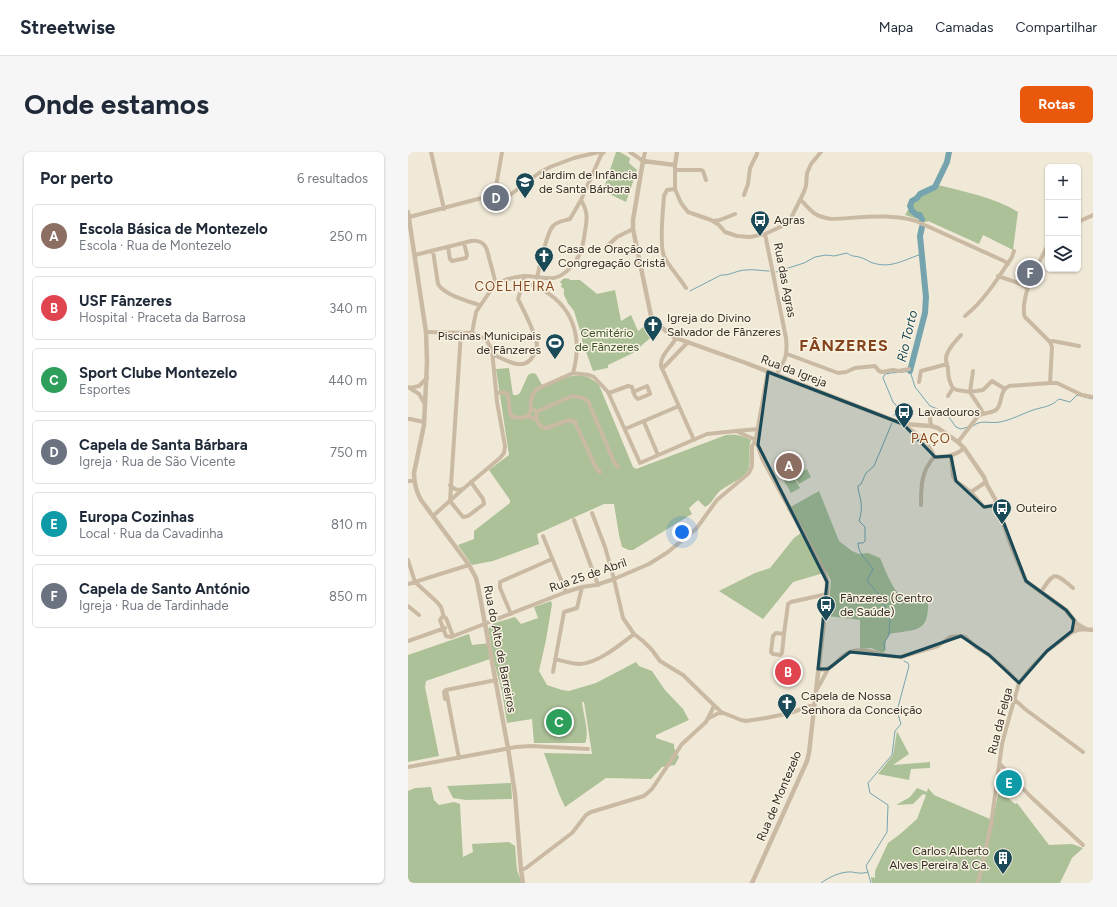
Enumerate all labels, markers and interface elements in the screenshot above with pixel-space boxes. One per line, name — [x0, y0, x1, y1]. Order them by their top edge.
text: Streetwise — [20, 16, 115, 39]
text: Mapa — [879, 19, 913, 36]
text: Camadas — [935, 19, 993, 36]
text: Compartilhar — [1015, 19, 1097, 36]
button: Rotas — [1020, 86, 1093, 123]
text: Onde estamos — [24, 87, 209, 121]
map controls — [1045, 164, 1081, 272]
button: + — [1045, 164, 1081, 200]
text: Por perto — [40, 168, 113, 188]
place label: Jardim de Infância de Santa Bárbara — [539, 168, 637, 196]
text: 6 resultados — [297, 171, 368, 186]
school or university icon: Jardim de Infância de Santa Bárbara — [514, 171, 536, 199]
pin: D — [483, 183, 509, 213]
button: − — [1045, 200, 1081, 236]
bus stop icon: Agras — [749, 209, 771, 237]
place label: Agras — [774, 213, 805, 227]
text: Escola Básica de Montezelo — [79, 220, 268, 238]
text: A — [49, 229, 59, 244]
text: 250 m — [330, 229, 367, 244]
button: layers — [1045, 236, 1081, 272]
text: Escola · Rua de Montezelo — [79, 238, 231, 253]
street label: Rua das Agras — [771, 241, 799, 319]
place label: Casa de Oração da Congregação Cristã — [558, 242, 665, 270]
church icon: Casa de Oração da Congregação Cristã — [533, 245, 555, 273]
pin: F — [1017, 258, 1043, 288]
district label: COELHEIRA — [475, 279, 555, 294]
text: USF Fânzeres — [79, 292, 172, 310]
text: B — [50, 301, 58, 316]
text: 340 m — [329, 301, 367, 316]
water label: Rio Torto — [894, 308, 920, 363]
text: Hospital · Praceta da Barrosa — [79, 310, 246, 325]
place label: Igreja do Divino Salvador de Fânzeres — [667, 311, 781, 339]
church icon: Igreja do Divino Salvador de Fânzeres — [642, 314, 664, 342]
park label: Cemitério de Fânzeres — [575, 326, 640, 354]
place label: Piscinas Municipais de Fânzeres — [438, 329, 541, 357]
sports icon: Piscinas Municipais de Fânzeres — [544, 332, 566, 360]
district label: FÂNZERES — [799, 336, 889, 355]
street label: Rua da Igreja — [759, 352, 829, 390]
text: Sport Clube Montezelo — [79, 364, 237, 382]
text: C — [49, 373, 59, 388]
text: 440 m — [328, 373, 367, 388]
text: Esportes — [79, 382, 130, 397]
bus stop icon: Lavadouros — [893, 401, 915, 429]
place label: Lavadouros — [918, 405, 980, 419]
district label: PAÇO — [911, 431, 951, 446]
text: Capela de Santa Bárbara — [79, 436, 248, 454]
text: D — [49, 445, 59, 460]
text: 750 m — [330, 445, 367, 460]
pin: A — [776, 451, 802, 481]
text: Igreja · Rua de São Vicente — [79, 454, 235, 469]
bus stop icon: Outeiro — [991, 497, 1013, 525]
place label: Outeiro — [1016, 501, 1057, 515]
text: Europa Cozinhas — [79, 508, 194, 526]
text: E — [50, 517, 58, 532]
text: 810 m — [331, 517, 367, 532]
your location — [672, 522, 692, 542]
text: Local · Rua da Cavadinha — [79, 526, 223, 541]
street label: Rua 25 de Abril — [547, 555, 629, 595]
text: Capela de Santo António — [79, 580, 250, 598]
street label: Rua do Alto de Barreiros — [481, 584, 519, 714]
text: F — [50, 589, 58, 604]
text: 850 m — [329, 589, 367, 604]
place label: Fânzeres (Centro de Saúde) — [840, 591, 933, 619]
bus stop icon: Fânzeres (Centro de Saúde) — [815, 594, 837, 622]
text: Igreja · Rua de Tardinhade — [79, 598, 229, 613]
pin: B — [775, 657, 801, 687]
street label: Rua da Felga — [985, 686, 1015, 756]
place label: Capela de Nossa Senhora da Conceição — [801, 689, 922, 717]
church icon: Capela de Nossa Senhora da Conceição — [776, 692, 798, 720]
pin: C — [546, 707, 572, 737]
street label: Rua de Montezelo — [754, 749, 804, 843]
pin: E — [996, 768, 1022, 798]
place label: Carlos Alberto Alves Pereira & Ca. — [889, 844, 989, 872]
building icon: Carlos Alberto Alves Pereira & Ca. — [992, 847, 1014, 875]

